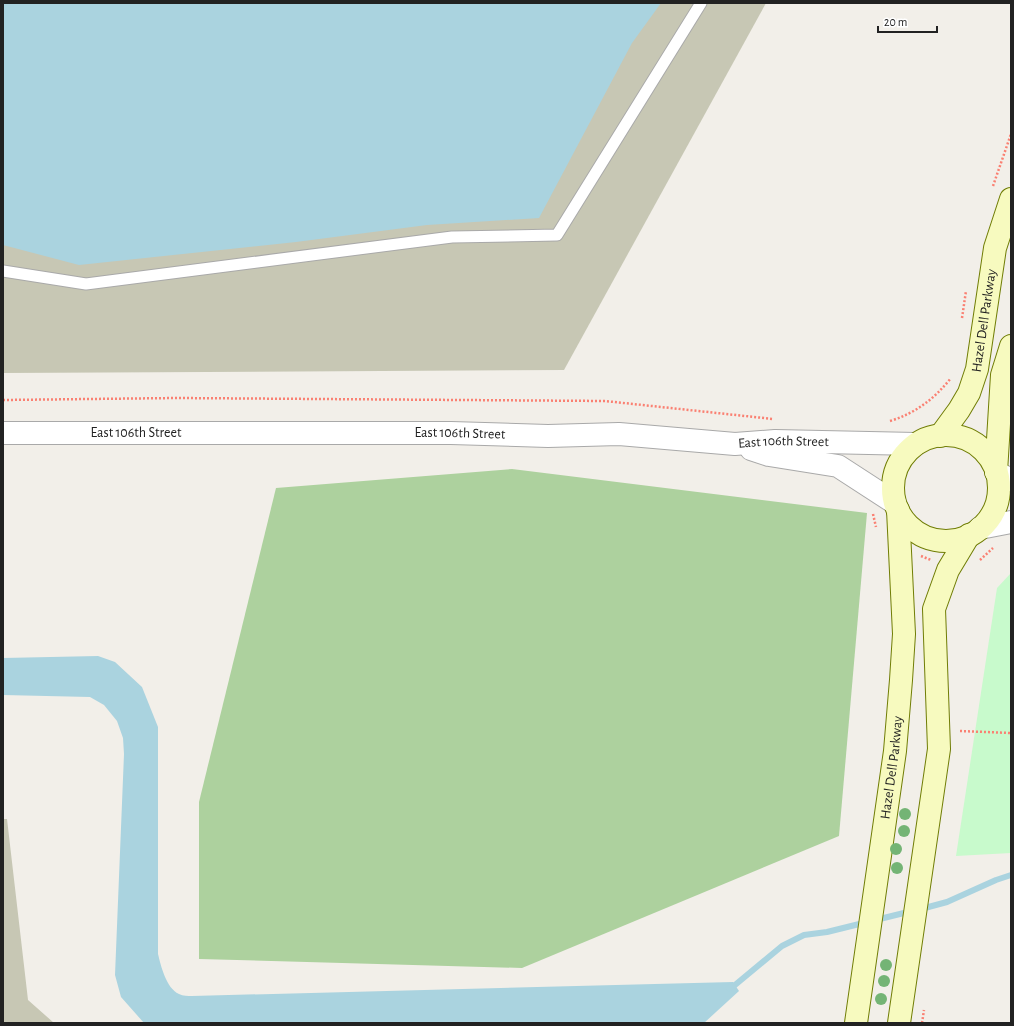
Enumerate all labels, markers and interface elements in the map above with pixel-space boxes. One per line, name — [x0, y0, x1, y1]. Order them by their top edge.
scale bar — [878, 8, 937, 34]
text: 20 m — [884, 16, 907, 28]
street label: Hazel Dell Parkway — [970, 268, 999, 373]
street label: East 106th Street — [91, 426, 182, 440]
street label: East 106th Street — [415, 426, 506, 442]
street label: East 106th Street — [738, 434, 829, 451]
street label: Hazel Dell Parkway — [878, 715, 905, 820]

